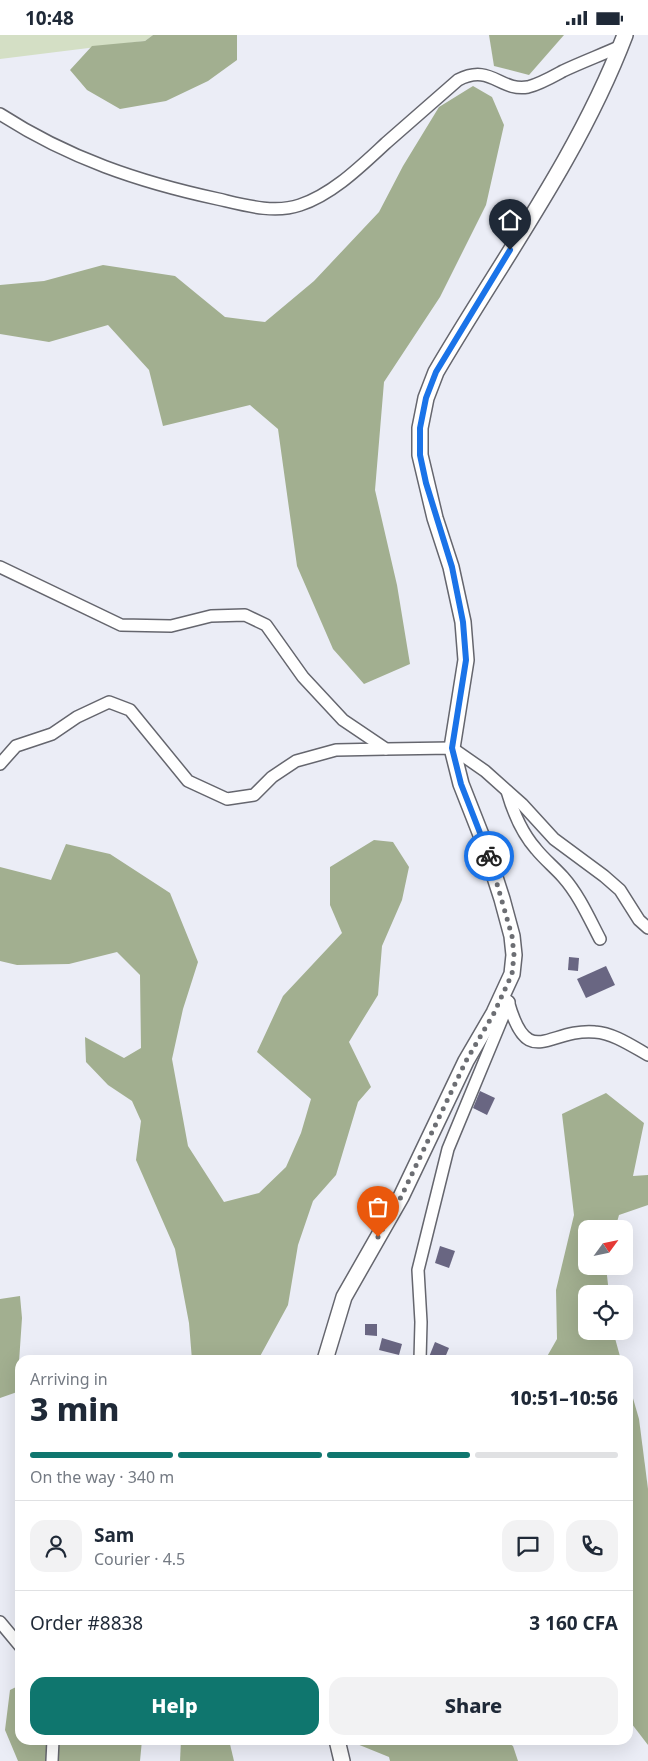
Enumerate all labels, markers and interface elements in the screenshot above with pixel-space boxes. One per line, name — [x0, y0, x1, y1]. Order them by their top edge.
text: 10:48 — [25, 5, 74, 31]
pin — [489, 199, 531, 250]
icon: home — [496, 206, 524, 234]
courier — [464, 831, 514, 881]
icon: bike — [475, 842, 503, 870]
pin — [357, 1186, 399, 1237]
icon: bag — [364, 1193, 392, 1221]
north arrow — [578, 1220, 632, 1275]
map controls — [578, 1220, 633, 1340]
button: locate — [578, 1285, 633, 1340]
text: Arriving in — [30, 1368, 108, 1390]
text: 10:51–10:56 — [510, 1385, 618, 1411]
text: 3 min — [30, 1387, 119, 1430]
text: On the way · 340 m — [30, 1466, 174, 1488]
button: person — [30, 1520, 82, 1572]
button: chat — [502, 1520, 554, 1572]
button: phone — [566, 1520, 618, 1572]
text: Sam — [94, 1522, 134, 1548]
text: Courier · 4.5 — [94, 1548, 185, 1570]
text: Order #8838 — [30, 1610, 143, 1636]
text: 3 160 CFA — [529, 1610, 618, 1636]
button: Help — [30, 1677, 319, 1735]
button: Share — [329, 1677, 618, 1735]

